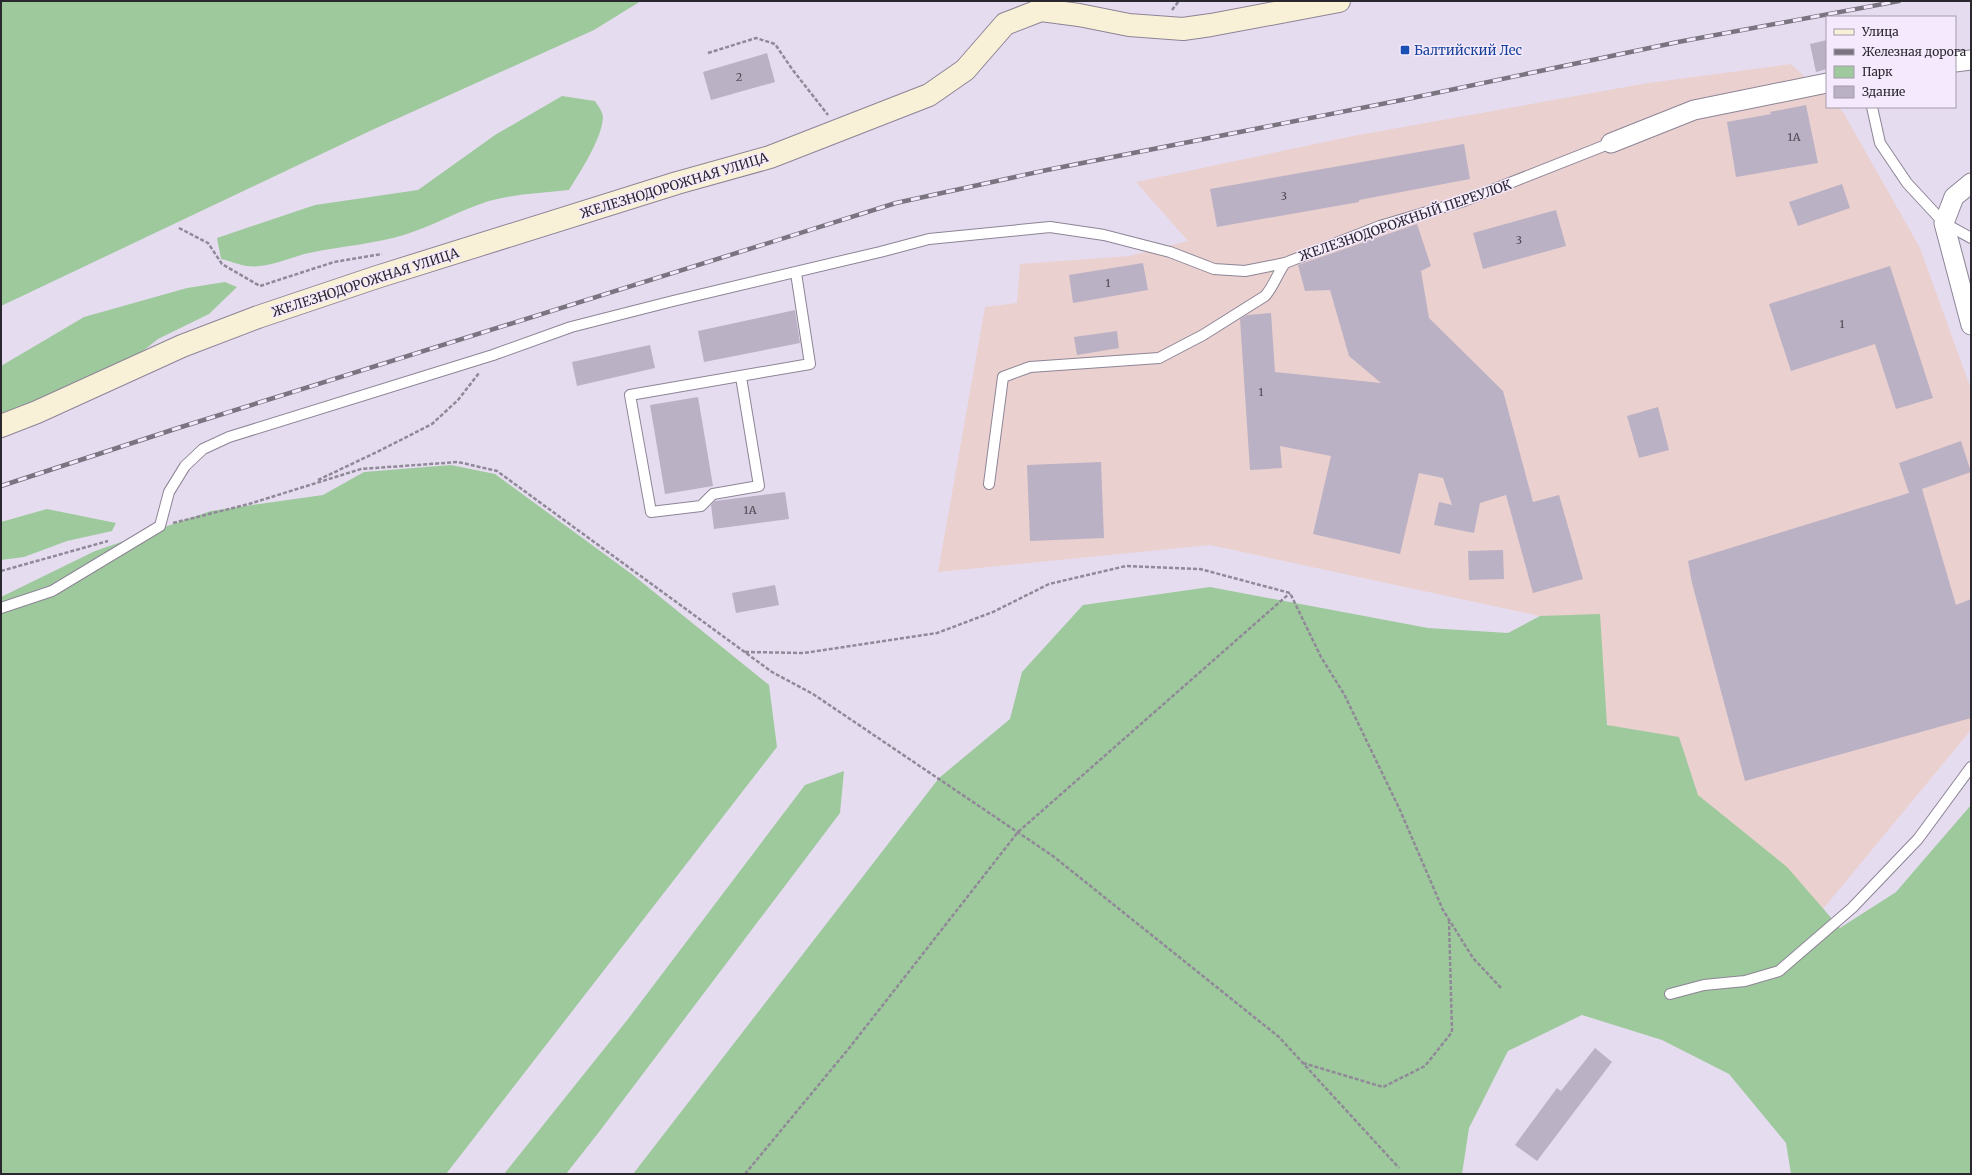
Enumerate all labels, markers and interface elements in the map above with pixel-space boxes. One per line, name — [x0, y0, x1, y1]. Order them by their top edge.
legend — [1826, 16, 1956, 108]
text: Улица — [1861, 24, 1899, 39]
place label: Балтийский Лес — [1414, 42, 1523, 59]
marker: Балтийский Лес — [1399, 44, 1411, 56]
text: Железная дорога — [1862, 44, 1967, 59]
text: Парк — [1862, 64, 1893, 79]
house number: 2 — [736, 70, 742, 84]
text: Здание — [1862, 84, 1905, 99]
house number: 1А — [1788, 130, 1801, 144]
street label: ЖЕЛЕЗНОДОРОЖНАЯ УЛИЦА — [578, 148, 771, 222]
street label: ЖЕЛЕЗНОДОРОЖНЫЙ ПЕРЕУЛОК — [1296, 175, 1515, 265]
house number: 3 — [1281, 189, 1287, 203]
house number: 3 — [1516, 233, 1522, 247]
street label: ЖЕЛЕЗНОДОРОЖНАЯ УЛИЦА — [269, 244, 462, 321]
house number: 1 — [1106, 276, 1111, 290]
house number: 1 — [1840, 317, 1845, 331]
house number: 1 — [1259, 385, 1264, 399]
house number: 1А — [744, 503, 757, 517]

